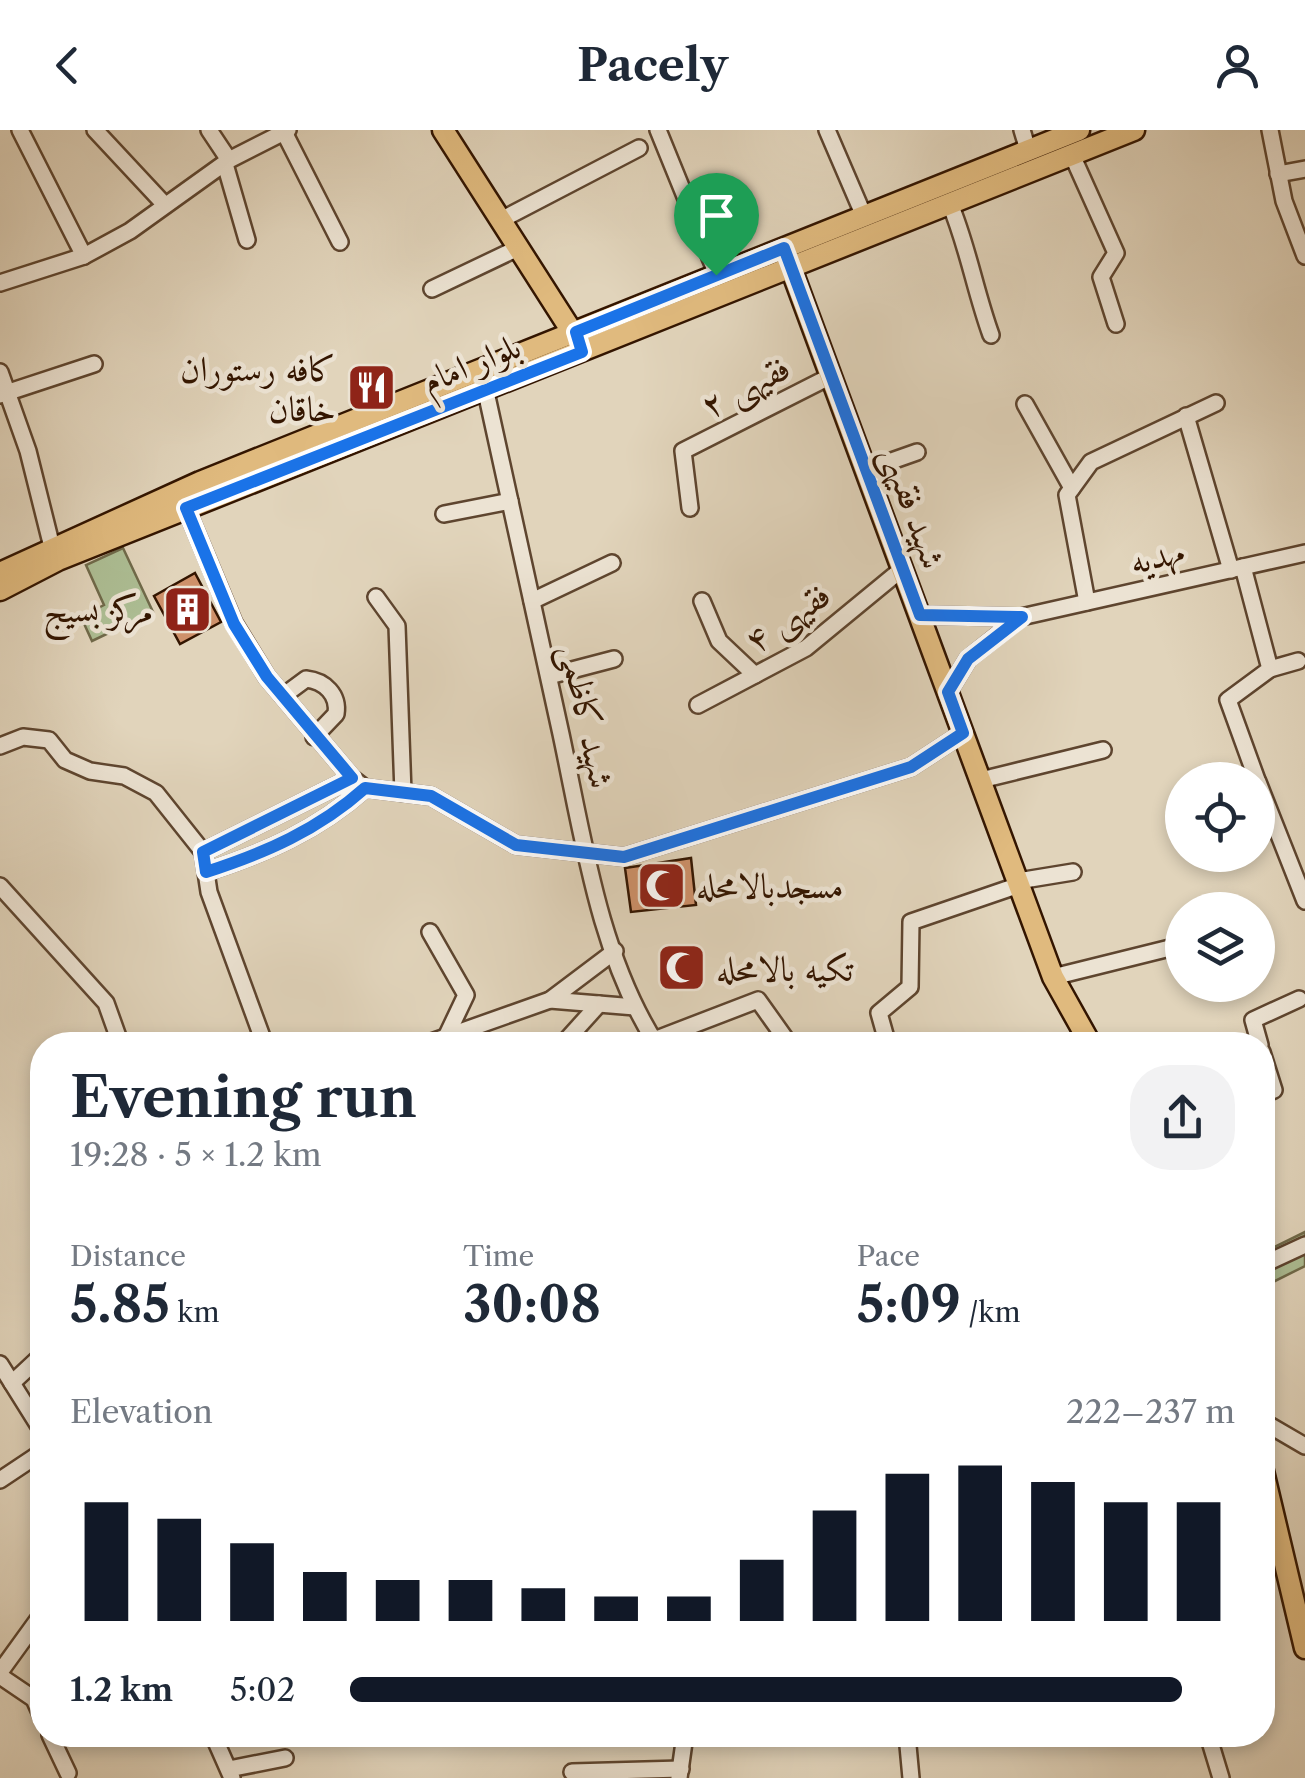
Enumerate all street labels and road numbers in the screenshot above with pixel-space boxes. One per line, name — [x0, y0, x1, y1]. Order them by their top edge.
street label: بلوار امام — [415, 324, 530, 411]
street label: فقیهی ۲ — [693, 345, 799, 430]
street label: شهید فقیهی — [868, 440, 956, 575]
street label: مهدیه — [1125, 529, 1189, 585]
street label: فقیهی ۴ — [736, 573, 840, 665]
street label: شهید کاظمی — [549, 640, 624, 793]

